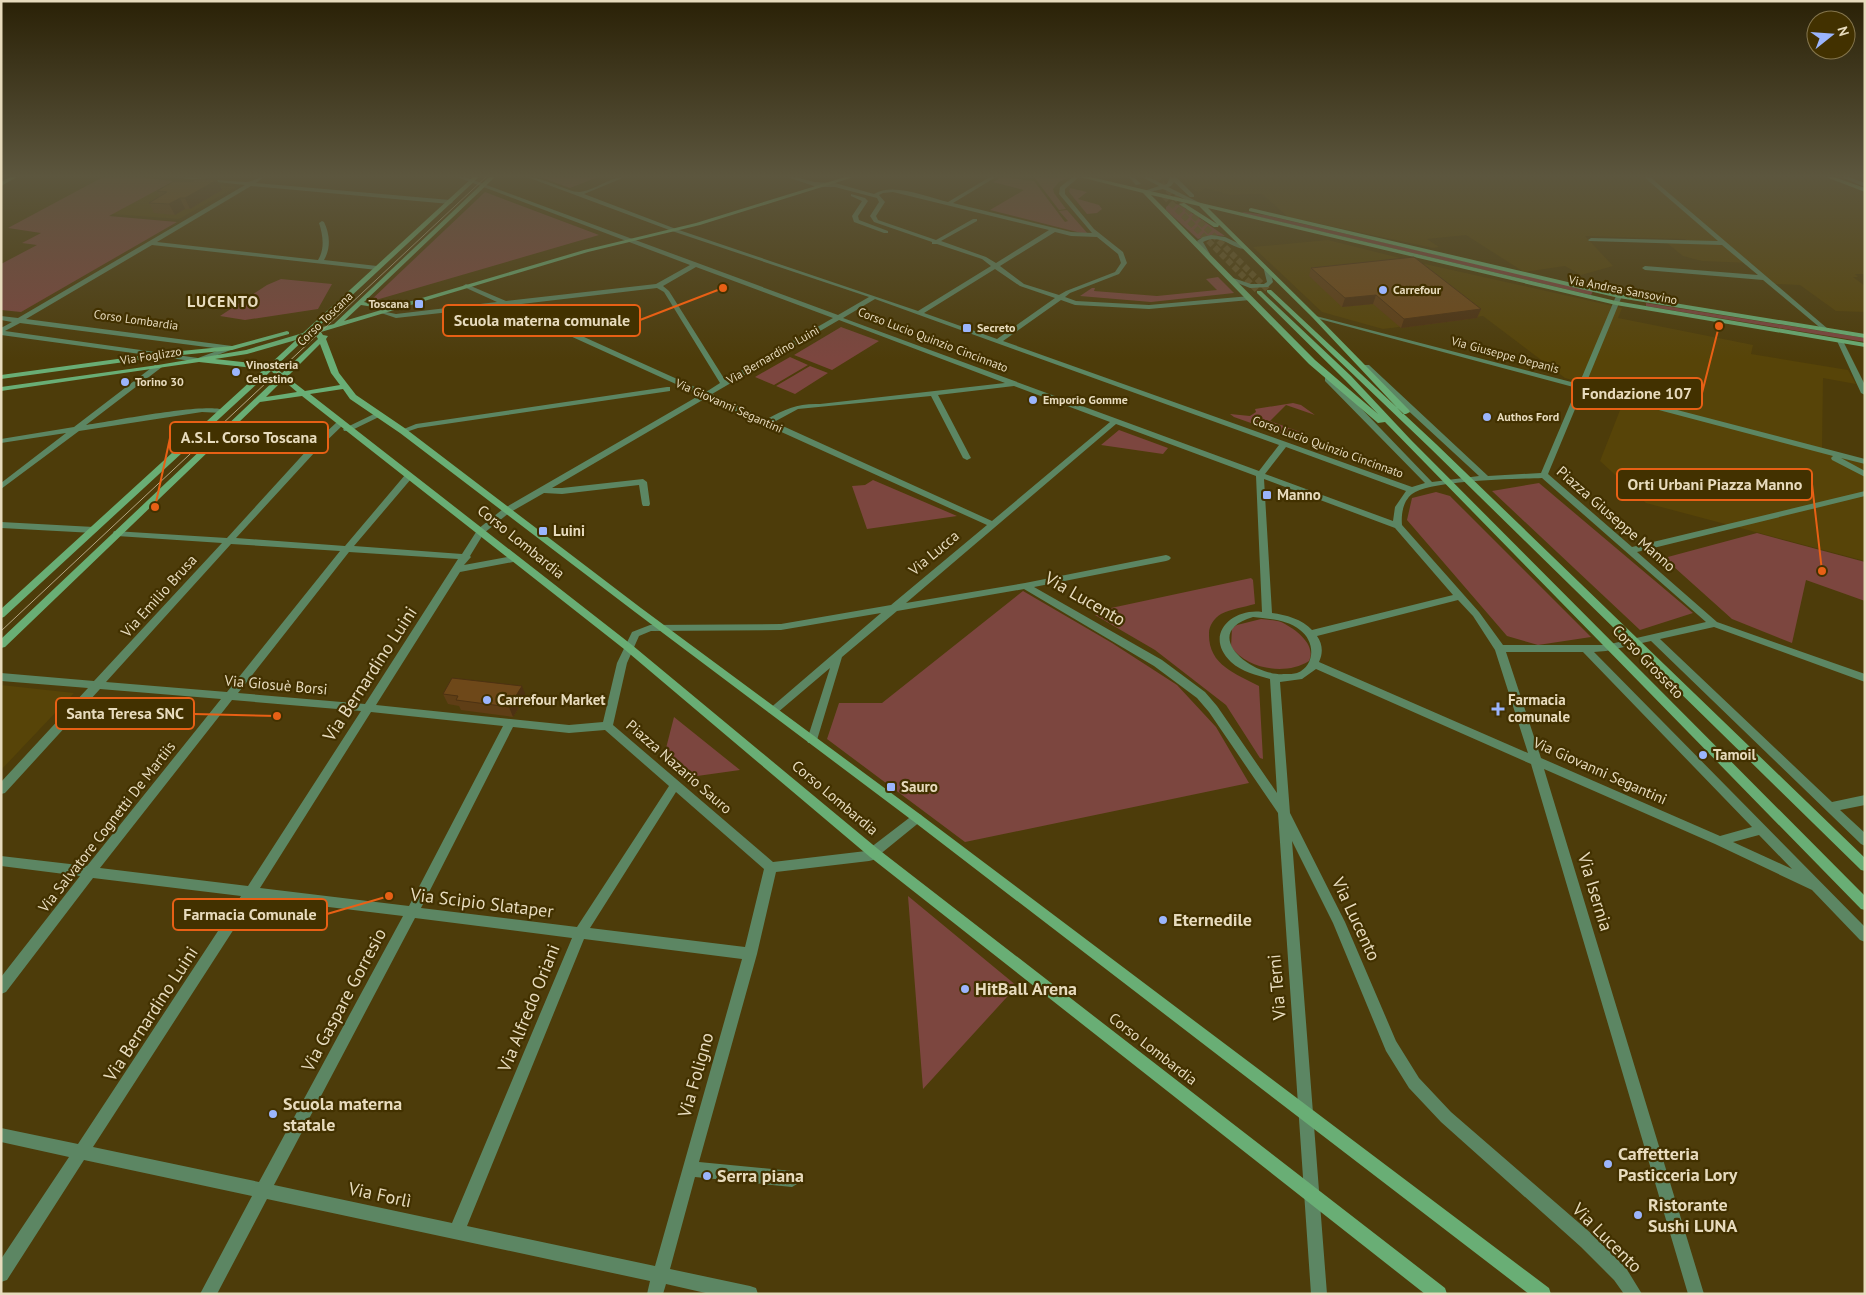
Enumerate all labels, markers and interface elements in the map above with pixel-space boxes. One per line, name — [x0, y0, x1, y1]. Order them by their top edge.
north arrow — [1806, 10, 1856, 60]
text: N — [1833, 24, 1853, 38]
street label: Via Andrea Sansovino — [1566, 271, 1679, 307]
place label: Carrefour — [1393, 282, 1442, 297]
marker: Carrefour — [1377, 284, 1389, 296]
street label: Corso Toscana — [294, 288, 356, 349]
district label: LUCENTO — [187, 291, 259, 311]
place label: Toscana — [369, 296, 409, 311]
marker: Toscana — [413, 298, 425, 310]
street label: Corso Lucio Quinzio Cincinnato — [856, 304, 1010, 375]
callout: Scuola materna comunale — [443, 305, 640, 336]
street label: Corso Lombardia — [93, 306, 179, 333]
text: Scuola materna comunale — [454, 310, 630, 330]
place label: Secreto — [977, 320, 1016, 335]
street label: Via Bernardino Luini — [723, 322, 822, 388]
marker: Secreto — [961, 322, 973, 334]
street label: Via Giuseppe Depanis — [1449, 333, 1561, 376]
street label: Via Foglizzo — [118, 343, 183, 368]
place label: Vinosteria Celestino — [245, 357, 298, 386]
marker: Vinosteria Celestino — [230, 366, 242, 378]
place label: Torino 30 — [135, 374, 184, 389]
street label: Via Giovanni Segantini — [672, 375, 785, 436]
marker: Torino 30 — [119, 376, 131, 388]
callout: Fondazione 107 — [1572, 378, 1702, 409]
text: Fondazione 107 — [1582, 383, 1692, 403]
place label: Emporio Gomme — [1043, 392, 1128, 407]
marker: Emporio Gomme — [1027, 394, 1039, 406]
place label: Authos Ford — [1497, 409, 1559, 424]
marker: Authos Ford — [1481, 411, 1493, 423]
street label: Corso Lucio Quinzio Cincinnato — [1251, 412, 1406, 481]
callout: A.S.L. Corso Toscana — [170, 422, 328, 453]
text: A.S.L. Corso Toscana — [181, 427, 317, 447]
street label: Piazza Giuseppe Manno — [1553, 462, 1680, 575]
callout: Orti Urbani Piazza Manno — [1617, 469, 1812, 500]
text: Orti Urbani Piazza Manno — [1628, 474, 1803, 494]
place label: Manno — [1277, 485, 1321, 504]
marker: Manno — [1261, 489, 1273, 501]
street label: Corso Lombardia — [474, 501, 569, 583]
place label: Luini — [553, 521, 585, 540]
marker: Luini — [537, 525, 549, 537]
street label: Via Lucca — [904, 526, 963, 580]
street label: Via Emilio Brusa — [116, 551, 201, 642]
street label: Via Lucento — [1040, 566, 1130, 631]
street label: Via Bernardino Luini — [317, 602, 422, 746]
street label: Corso Grosseto — [1609, 621, 1688, 702]
street label: Via Giosuè Borsi — [223, 670, 328, 698]
place label: Carrefour Market — [497, 690, 606, 709]
place label: Farmacia comunale — [1508, 690, 1570, 726]
marker: Carrefour Market — [481, 694, 493, 706]
callout: Santa Teresa SNC — [56, 698, 194, 729]
text: Santa Teresa SNC — [66, 703, 184, 723]
marker: Farmacia comunale — [1492, 703, 1504, 715]
street label: Piazza Nazario Sauro — [622, 715, 736, 818]
street label: Via Giovanni Segantini — [1529, 732, 1670, 809]
street label: Via Salvatore Cognetti De Martiis — [33, 737, 179, 917]
place label: Tamoil — [1713, 745, 1757, 764]
marker: Tamoil — [1697, 749, 1709, 761]
street label: Corso Lombardia — [788, 756, 882, 839]
place label: Sauro — [901, 777, 938, 796]
marker: Sauro — [885, 781, 897, 793]
street label: Via Isernia — [1572, 849, 1618, 934]
street label: Via Lucento — [1327, 872, 1386, 964]
street label: Via Scipio Slataper — [408, 882, 555, 923]
callout: Farmacia Comunale — [173, 899, 327, 930]
text: Farmacia Comunale — [183, 904, 317, 924]
place label: Eternedile — [1173, 908, 1252, 931]
marker: Eternedile — [1157, 914, 1169, 926]
street label: Via Gaspare Gorresio — [296, 924, 391, 1076]
street label: Via Alfredo Oriani — [492, 940, 565, 1076]
street label: Via Bernardino Luini — [98, 942, 203, 1086]
street label: Via Terni — [1262, 953, 1291, 1022]
place label: HitBall Arena — [975, 977, 1077, 1000]
marker: HitBall Arena — [959, 983, 971, 995]
street label: Corso Lombardia — [1105, 1008, 1201, 1089]
street label: Via Foligno — [672, 1030, 719, 1121]
place label: Scuola materna statale — [283, 1092, 402, 1136]
marker: Scuola materna statale — [267, 1108, 279, 1120]
place label: Caffetteria Pasticceria Lory — [1618, 1142, 1738, 1186]
marker: Caffetteria Pasticceria Lory — [1602, 1158, 1614, 1170]
place label: Serra piana — [717, 1164, 804, 1187]
marker: Serra piana — [701, 1170, 713, 1182]
street label: Via Forlì — [345, 1176, 414, 1212]
place label: Ristorante Sushi LUNA — [1648, 1193, 1737, 1237]
street label: Via Lucento — [1567, 1197, 1647, 1277]
marker: Ristorante Sushi LUNA — [1632, 1209, 1644, 1221]

